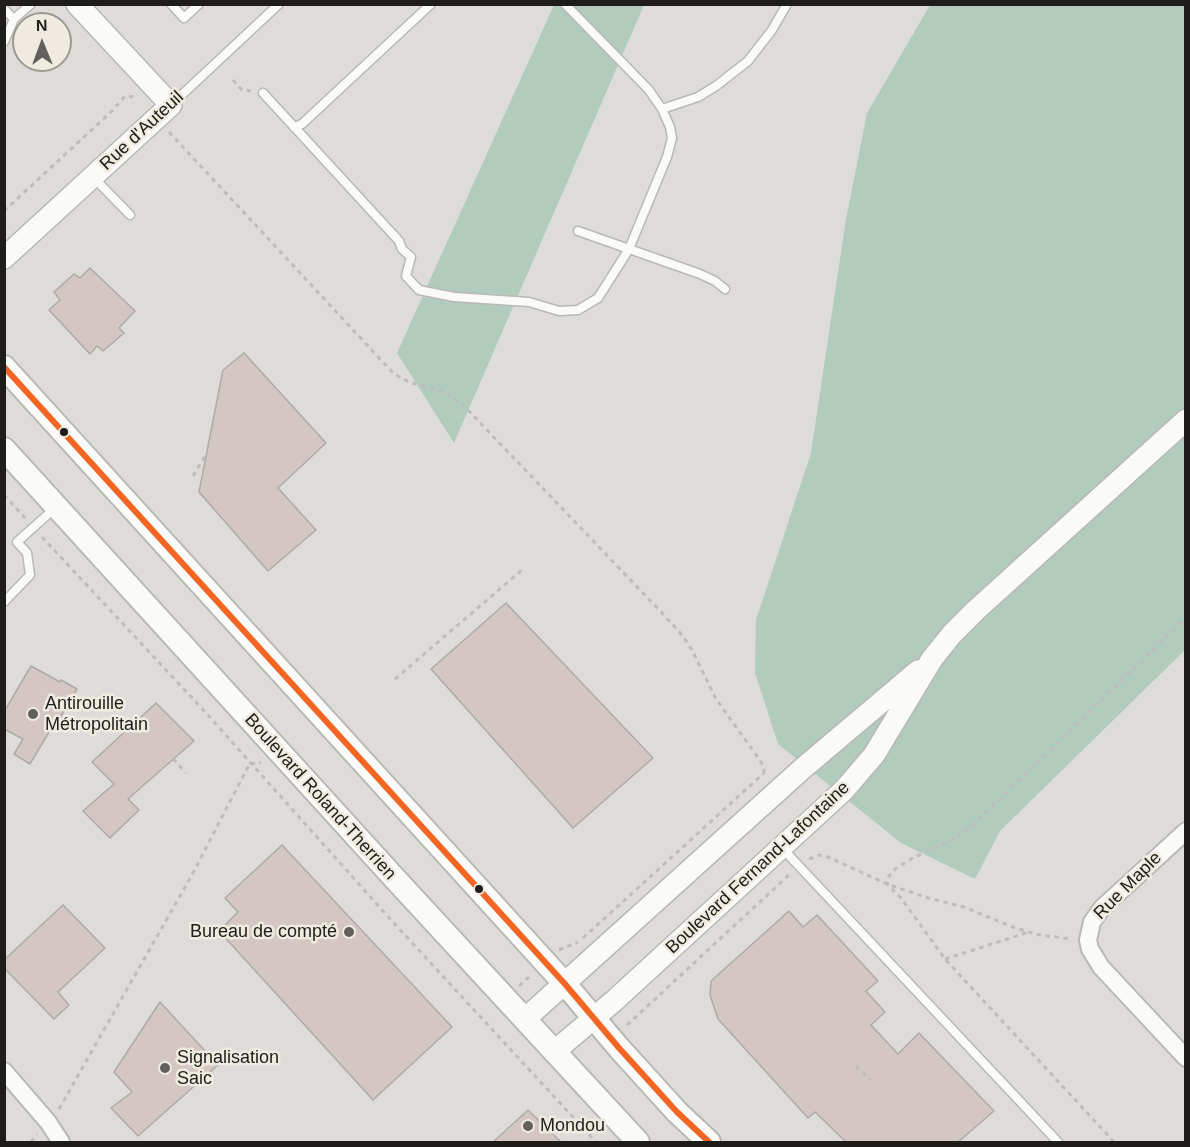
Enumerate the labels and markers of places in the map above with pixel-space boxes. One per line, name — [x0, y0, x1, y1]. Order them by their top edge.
unlabelled marker — [58, 426, 70, 438]
place label: Antirouille Métropolitain — [45, 693, 148, 736]
marker: Antirouille Métropolitain — [26, 707, 40, 721]
unlabelled marker — [473, 883, 485, 895]
place label: Bureau de compté — [190, 921, 337, 943]
marker: Bureau de compté — [342, 925, 356, 939]
place label: Signalisation Saic — [177, 1047, 279, 1090]
marker: Signalisation Saic — [158, 1061, 172, 1075]
place label: Mondou — [540, 1115, 605, 1137]
marker: Mondou — [521, 1119, 535, 1133]

